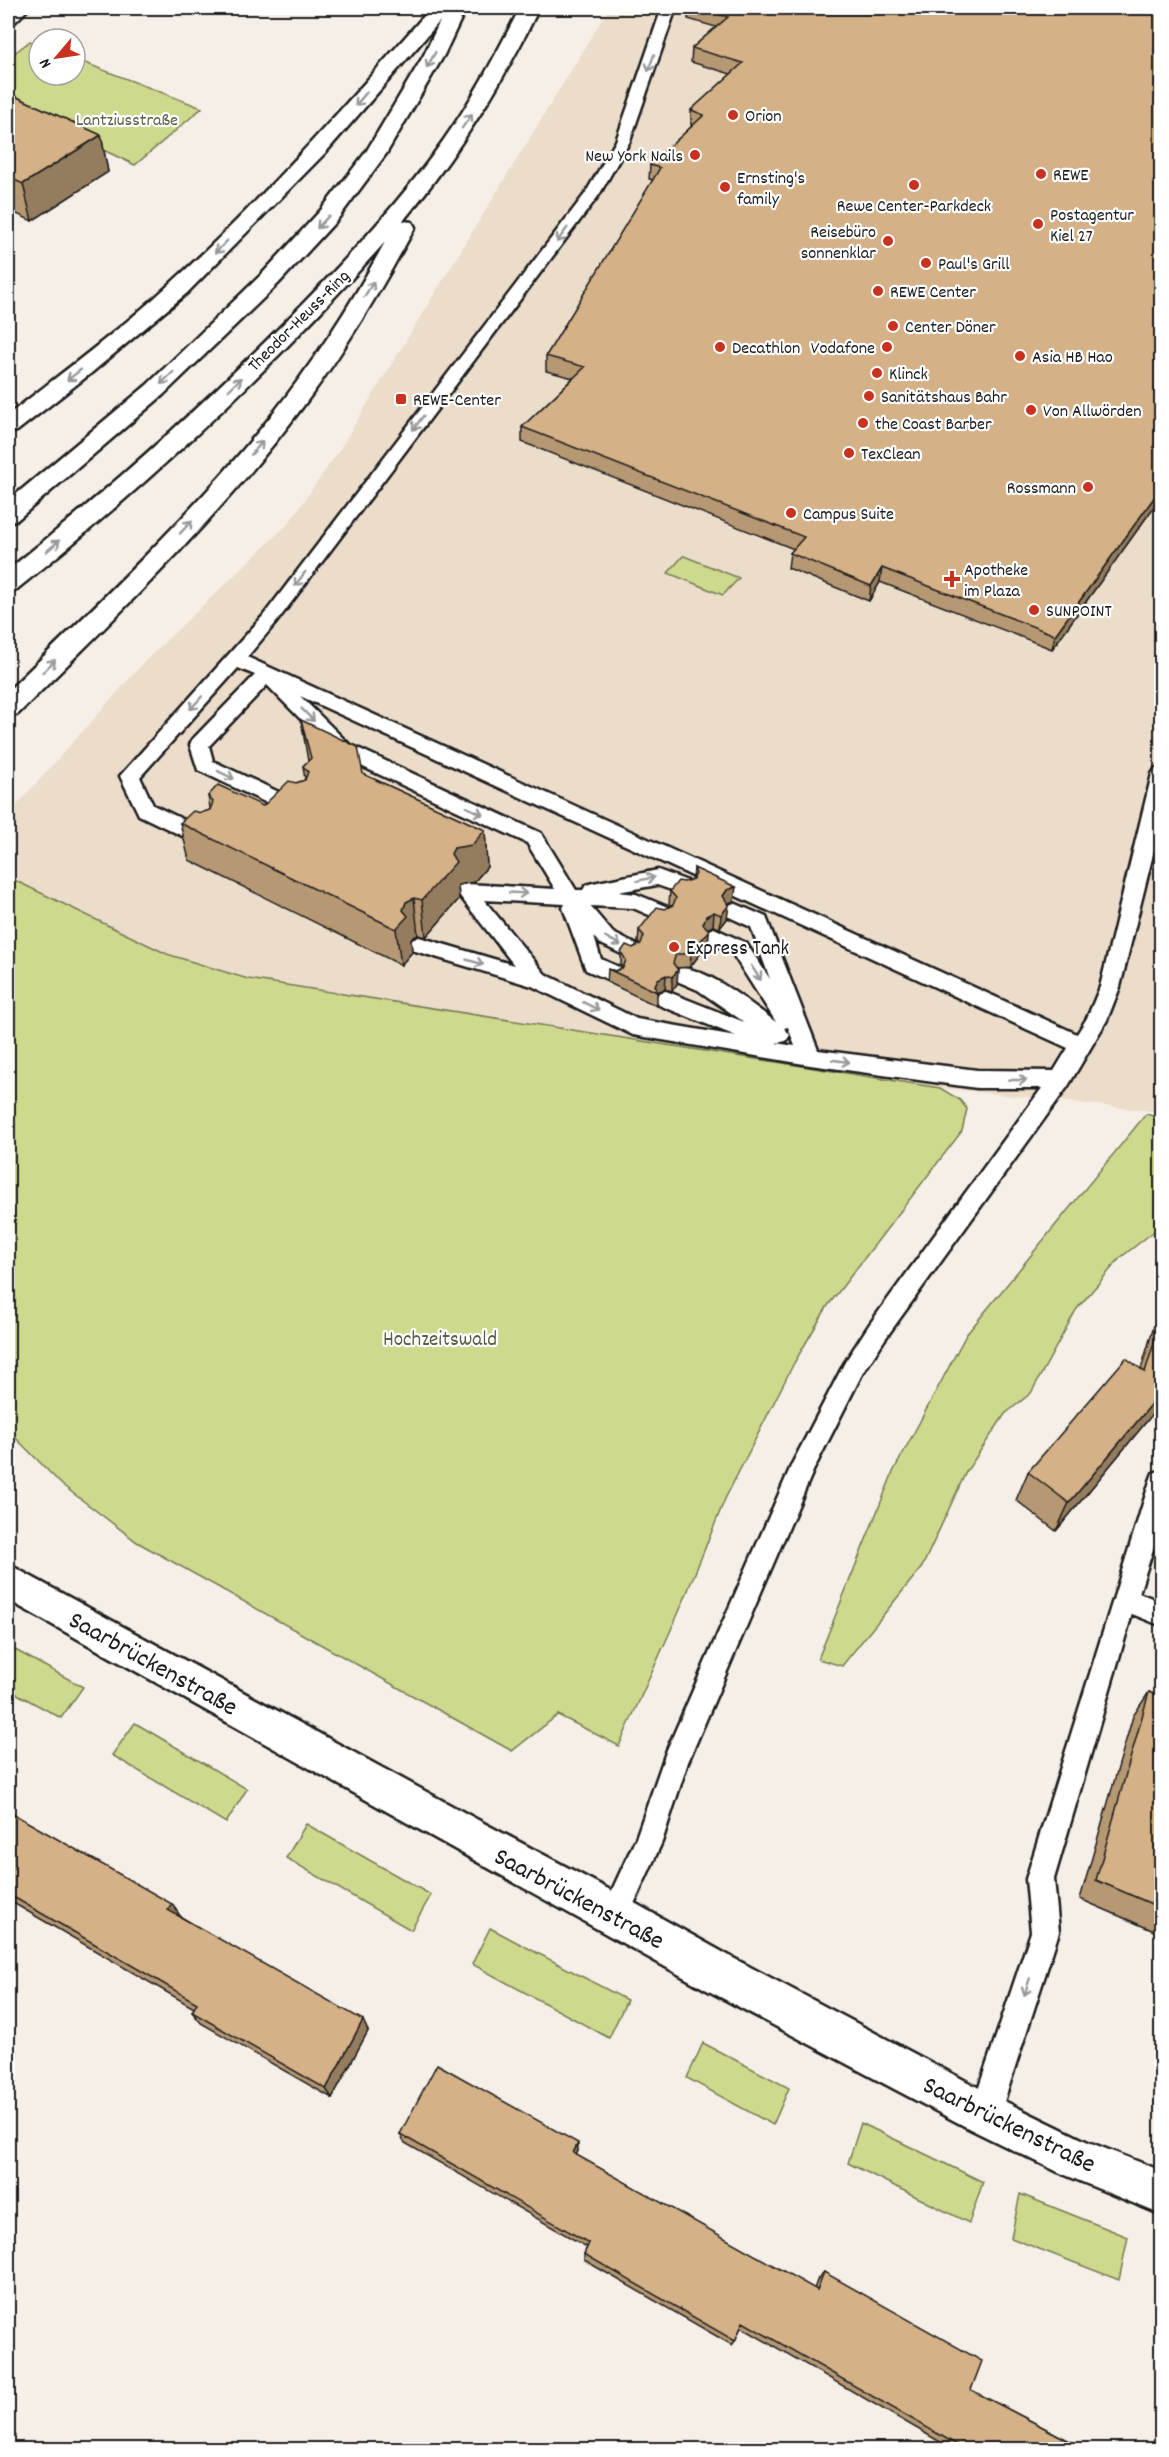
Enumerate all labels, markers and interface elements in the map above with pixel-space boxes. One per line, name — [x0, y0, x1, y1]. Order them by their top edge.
north arrow — [27, 27, 87, 87]
one-way arrow — [425, 51, 437, 68]
one-way arrow — [644, 53, 655, 72]
text: N — [34, 54, 58, 72]
one-way arrow — [354, 91, 368, 106]
place label: Orion — [745, 105, 782, 130]
marker: Orion — [726, 108, 740, 122]
park label: Lantziusstraße — [76, 109, 178, 134]
one-way arrow — [461, 114, 474, 130]
place label: New York Nails — [585, 145, 683, 170]
marker: New York Nails — [688, 148, 702, 162]
place label: REWE — [1053, 164, 1088, 189]
place label: Ernsting's family — [737, 167, 805, 213]
marker: REWE — [1034, 167, 1048, 181]
marker: Rewe Center-Parkdeck — [907, 178, 921, 192]
marker: Ernsting's family — [718, 180, 732, 194]
place label: Rewe Center-Parkdeck — [837, 195, 991, 220]
place label: Postagentur Kiel 27 — [1050, 204, 1134, 250]
one-way arrow — [316, 214, 330, 229]
marker: Postagentur Kiel 27 — [1031, 217, 1045, 231]
place label: Reisebüro sonnenklar — [801, 221, 876, 267]
one-way arrow — [556, 226, 568, 242]
marker: Reisebüro sonnenklar — [881, 234, 895, 248]
one-way arrow — [213, 240, 228, 255]
place label: Paul's Grill — [938, 253, 1010, 278]
marker: Paul's Grill — [919, 256, 933, 270]
street label: Theodor-Heuss-Ring — [243, 265, 356, 378]
one-way arrow — [363, 281, 375, 298]
place label: REWE Center — [890, 281, 976, 306]
marker: REWE Center — [871, 284, 885, 298]
place label: Center Döner — [905, 316, 996, 341]
marker: Center Döner — [886, 319, 900, 333]
place label: Decathlon — [732, 337, 800, 362]
place label: Vodafone — [811, 337, 875, 362]
marker: Decathlon — [713, 340, 727, 354]
marker: Vodafone — [880, 340, 894, 354]
place label: Asia HB Hao — [1032, 346, 1113, 371]
marker: Asia HB Hao — [1013, 349, 1027, 363]
place label: Klinck — [889, 363, 928, 388]
marker: Klinck — [870, 366, 884, 380]
one-way arrow — [66, 369, 82, 382]
one-way arrow — [160, 370, 175, 385]
one-way arrow — [227, 377, 242, 391]
place label: Sanitätshaus Bahr — [881, 386, 1007, 411]
place label: REWE-Center — [413, 389, 501, 414]
marker: Sanitätshaus Bahr — [862, 389, 876, 403]
marker: REWE-Center — [394, 392, 408, 406]
place label: Von Allwörden — [1043, 400, 1141, 425]
marker: Von Allwörden — [1024, 403, 1038, 417]
place label: the Coast Barber — [875, 413, 992, 438]
one-way arrow — [412, 415, 425, 431]
marker: the Coast Barber — [856, 416, 870, 430]
one-way arrow — [250, 440, 263, 456]
place label: TexClean — [861, 443, 921, 468]
marker: TexClean — [842, 446, 856, 460]
place label: Rossmann — [1007, 477, 1076, 502]
marker: Rossmann — [1081, 480, 1095, 494]
place label: Campus Suite — [803, 503, 894, 528]
marker: Campus Suite — [784, 506, 798, 520]
one-way arrow — [179, 519, 193, 534]
one-way arrow — [45, 540, 61, 553]
place label: Apotheke im Plaza — [964, 559, 1028, 605]
one-way arrow — [294, 570, 307, 586]
marker: Apotheke im Plaza — [945, 572, 959, 586]
place label: SUNPOINT — [1046, 600, 1112, 625]
marker: SUNPOINT — [1027, 603, 1041, 617]
one-way arrow — [42, 659, 57, 673]
one-way arrow — [189, 695, 203, 710]
one-way arrow — [301, 708, 316, 723]
one-way arrow — [217, 769, 235, 781]
one-way arrow — [466, 806, 484, 818]
one-way arrow — [636, 873, 656, 884]
one-way arrow — [507, 888, 527, 899]
one-way arrow — [604, 935, 621, 947]
place label: Express Tank — [686, 935, 789, 965]
marker: Express Tank — [667, 940, 681, 954]
one-way arrow — [465, 957, 484, 968]
one-way arrow — [750, 965, 762, 981]
one-way arrow — [581, 1001, 599, 1013]
one-way arrow — [831, 1055, 850, 1066]
one-way arrow — [1008, 1074, 1028, 1086]
park label: Hochzeitswald — [383, 1326, 497, 1356]
street label: Saarbrückenstraße — [61, 1603, 244, 1727]
street label: Saarbrückenstraße — [487, 1840, 670, 1961]
one-way arrow — [1020, 1977, 1031, 1996]
street label: Saarbrückenstraße — [916, 2068, 1101, 2184]

